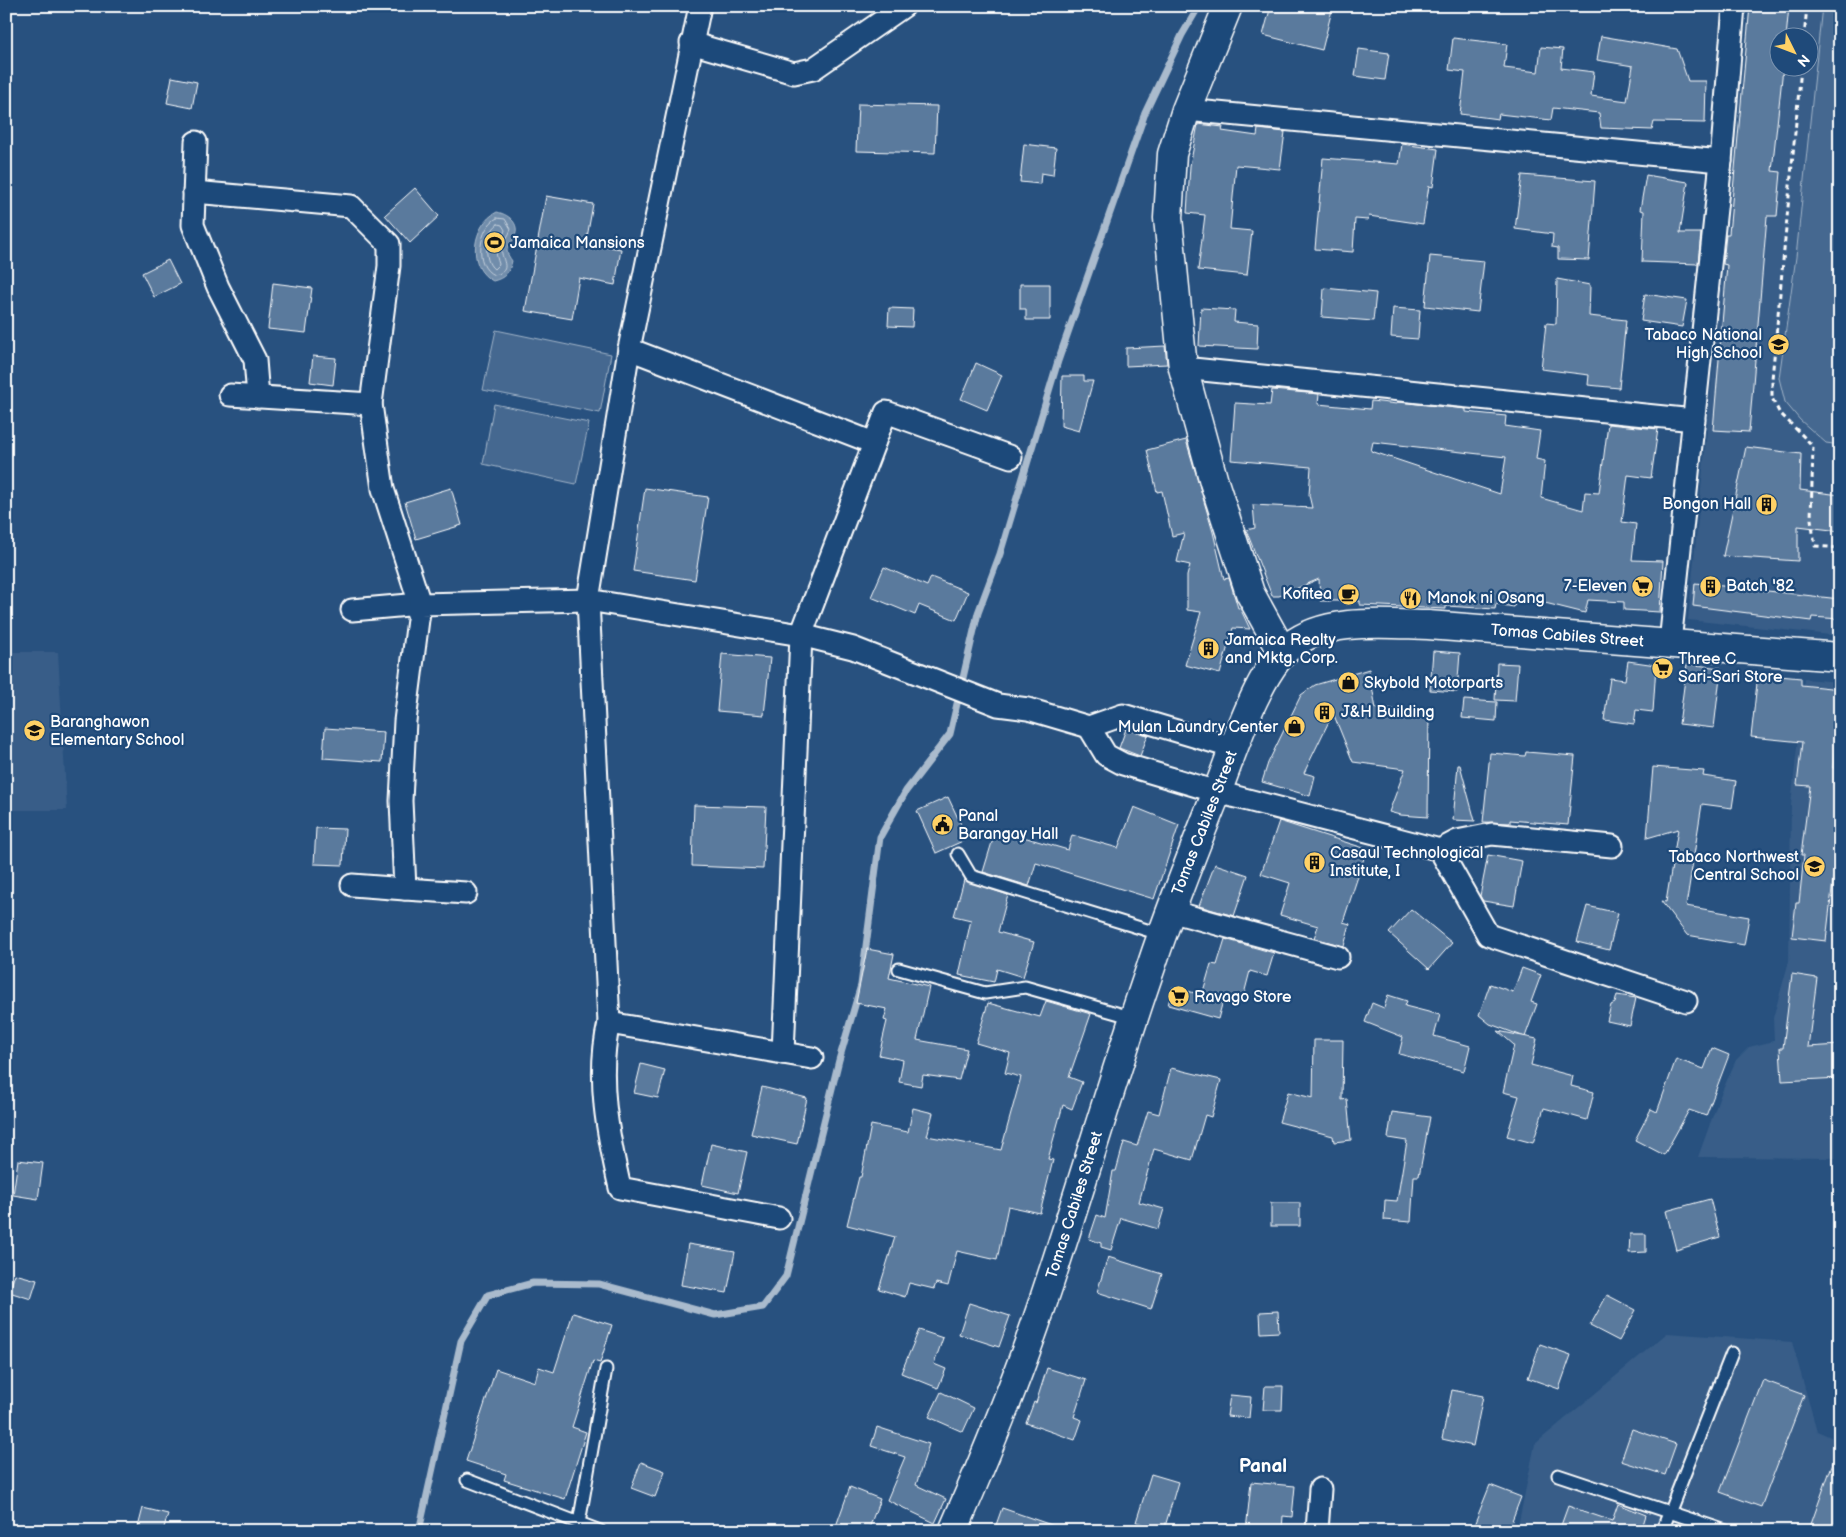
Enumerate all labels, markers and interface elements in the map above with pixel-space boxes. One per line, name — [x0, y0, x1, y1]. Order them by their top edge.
north arrow — [1768, 28, 1818, 78]
text: N — [1793, 51, 1813, 70]
sports icon: Jamaica Mansions — [482, 231, 506, 255]
place label: Jamaica Mansions — [510, 234, 645, 253]
place label: Tabaco National High School — [1645, 326, 1762, 363]
school or university icon: Tabaco National High School — [1766, 332, 1790, 356]
building icon: Bongon Hall — [1755, 492, 1779, 516]
place label: Bongon Hall — [1662, 495, 1751, 514]
supermarket icon: 7-Eleven — [1631, 574, 1655, 598]
building icon: Batch '82 — [1698, 574, 1722, 598]
place label: 7-Eleven — [1564, 577, 1627, 596]
place label: Batch '82 — [1726, 577, 1795, 596]
cafe icon: Kofitea — [1336, 582, 1360, 606]
place label: Kofitea — [1282, 585, 1332, 604]
restaurant icon: Manok ni Osang — [1399, 586, 1423, 610]
place label: Manok ni Osang — [1427, 589, 1545, 608]
street label: Tomas Cabiles Street — [1490, 620, 1645, 651]
place label: Jamaica Realty and Mktg. Corp. — [1225, 631, 1338, 668]
building icon: Jamaica Realty and Mktg. Corp. — [1197, 637, 1221, 661]
place label: Three C Sari-Sari Store — [1678, 650, 1783, 687]
supermarket icon: Three C Sari-Sari Store — [1650, 656, 1674, 680]
shop icon: Skybold Motorparts — [1336, 671, 1360, 695]
place label: Skybold Motorparts — [1364, 674, 1503, 693]
building icon: J&H Building — [1313, 700, 1337, 724]
place label: J&H Building — [1341, 703, 1435, 722]
place label: Baranghawon Elementary School — [50, 713, 184, 750]
shop icon: Mulan Laundry Center — [1282, 715, 1306, 739]
place label: Mulan Laundry Center — [1118, 718, 1278, 737]
school or university icon: Baranghawon Elementary School — [22, 719, 46, 743]
street label: Tomas Cabiles Street — [1168, 748, 1241, 898]
place label: Panal Barangay Hall — [958, 807, 1058, 844]
public building icon: Panal Barangay Hall — [930, 813, 954, 837]
place label: Casaul Technological Institute, I — [1330, 844, 1483, 881]
place label: Tabaco Northwest Central School — [1668, 848, 1799, 885]
building icon: Casaul Technological Institute, I — [1302, 850, 1326, 874]
school or university icon: Tabaco Northwest Central School — [1803, 854, 1827, 878]
supermarket icon: Ravago Store — [1166, 985, 1190, 1009]
place label: Ravago Store — [1194, 988, 1292, 1007]
street label: Tomas Cabiles Street — [1042, 1129, 1107, 1281]
district label: Panal — [1239, 1455, 1287, 1478]

